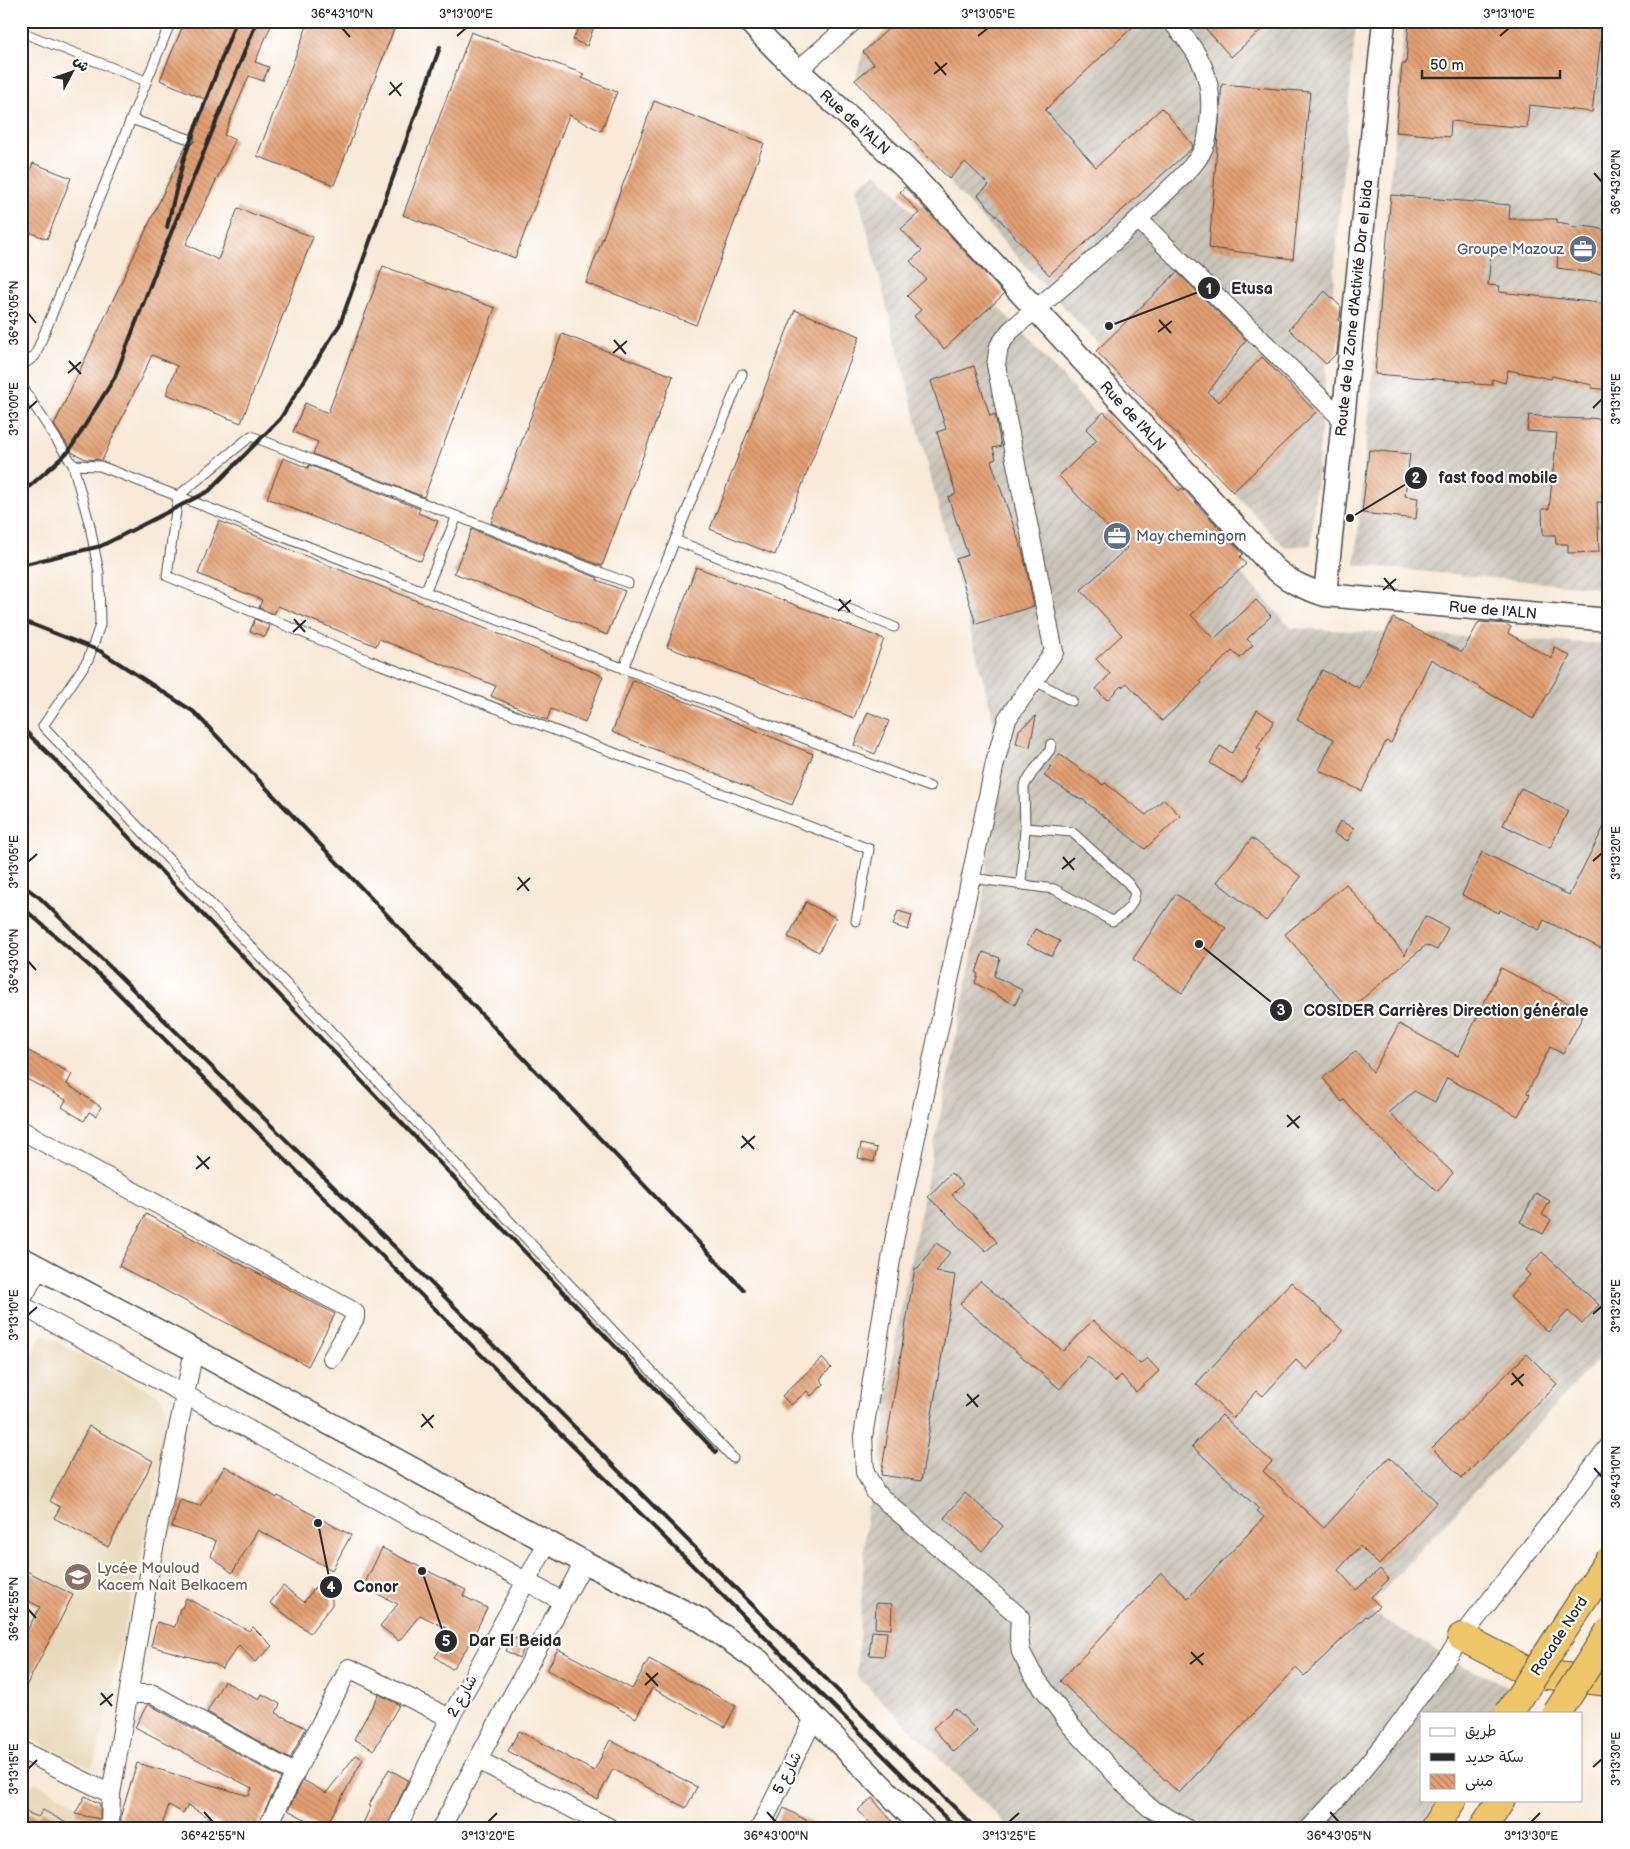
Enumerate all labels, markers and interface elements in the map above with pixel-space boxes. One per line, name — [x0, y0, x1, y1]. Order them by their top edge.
text: 36°43'10"N — [311, 7, 373, 22]
text: 3°13'00"E — [439, 7, 493, 22]
text: 3°13'05"E — [961, 7, 1015, 22]
text: 3°13'10"E — [1483, 7, 1535, 22]
north arrow — [48, 48, 98, 98]
scale bar — [1422, 48, 1560, 80]
text: ش — [70, 52, 93, 75]
text: 50 m — [1430, 56, 1464, 75]
street label: Rue de l'ALN — [815, 86, 894, 159]
text: 36°43'20"N — [1609, 149, 1624, 215]
street label: Route de la Zone d'Activité Dar el bida — [1332, 179, 1377, 438]
office icon: Groupe Mazouz — [1568, 234, 1598, 264]
place label: Groupe Mazouz — [1457, 240, 1565, 259]
callout: Etusa — [1196, 273, 1283, 304]
text: 1 — [1206, 280, 1212, 299]
text: Etusa — [1231, 280, 1273, 299]
text: 36°43'05"N — [7, 281, 22, 345]
text: 3°13'15"E — [1609, 373, 1624, 425]
street label: Rue de l'ALN — [1096, 378, 1170, 455]
text: 3°13'00"E — [7, 382, 22, 436]
callout: fast food mobile — [1404, 462, 1568, 493]
text: 2 — [1412, 469, 1421, 488]
text: fast food mobile — [1439, 469, 1557, 488]
office icon: May chemingom — [1102, 521, 1132, 551]
place label: May chemingom — [1136, 527, 1246, 546]
street label: Rue de l'ALN — [1448, 597, 1538, 624]
text: 3°13'20"E — [1609, 826, 1624, 880]
text: 3°13'05"E — [7, 835, 22, 889]
text: 36°43'00"N — [7, 928, 22, 994]
callout: COSIDER Carrières Direction générale — [1268, 995, 1598, 1026]
text: 3 — [1277, 1001, 1286, 1020]
text: COSIDER Carrières Direction générale — [1303, 1002, 1589, 1021]
text: 3°13'25"E — [1609, 1279, 1624, 1333]
text: 3°13'10"E — [7, 1289, 22, 1341]
text: 36°43'10"N — [1609, 1446, 1624, 1508]
place label: Lycée Mouloud Kacem Nait Belkacem — [97, 1559, 248, 1595]
school or university icon: Lycée Mouloud Kacem Nait Belkacem — [63, 1562, 93, 1592]
callout: Conor — [319, 1571, 409, 1602]
text: 36°42'55"N — [7, 1577, 22, 1641]
text: 4 — [327, 1578, 336, 1597]
text: Conor — [354, 1578, 399, 1597]
street label: Rocade Nord — [1527, 1593, 1592, 1679]
callout: Dar El Beida — [433, 1625, 571, 1656]
text: 5 — [442, 1632, 451, 1651]
text: Dar El Beida — [469, 1632, 561, 1651]
street label: شارع 2 — [443, 1672, 482, 1721]
legend — [1420, 1712, 1582, 1802]
text: طريق — [1465, 1722, 1497, 1741]
text: 3°13'30"E — [1609, 1732, 1624, 1786]
text: 3°13'15"E — [7, 1743, 22, 1795]
text: سكة حديد — [1465, 1748, 1524, 1767]
street label: شارع 5 — [769, 1749, 806, 1798]
text: مبنى — [1465, 1772, 1493, 1791]
text: 36°42'55"N — [181, 1829, 245, 1844]
text: 3°13'20"E — [461, 1829, 515, 1844]
text: 36°43'00"N — [743, 1829, 809, 1844]
text: 3°13'25"E — [982, 1829, 1036, 1844]
text: 36°43'05"N — [1307, 1829, 1371, 1844]
text: 3°13'30"E — [1504, 1829, 1558, 1844]

